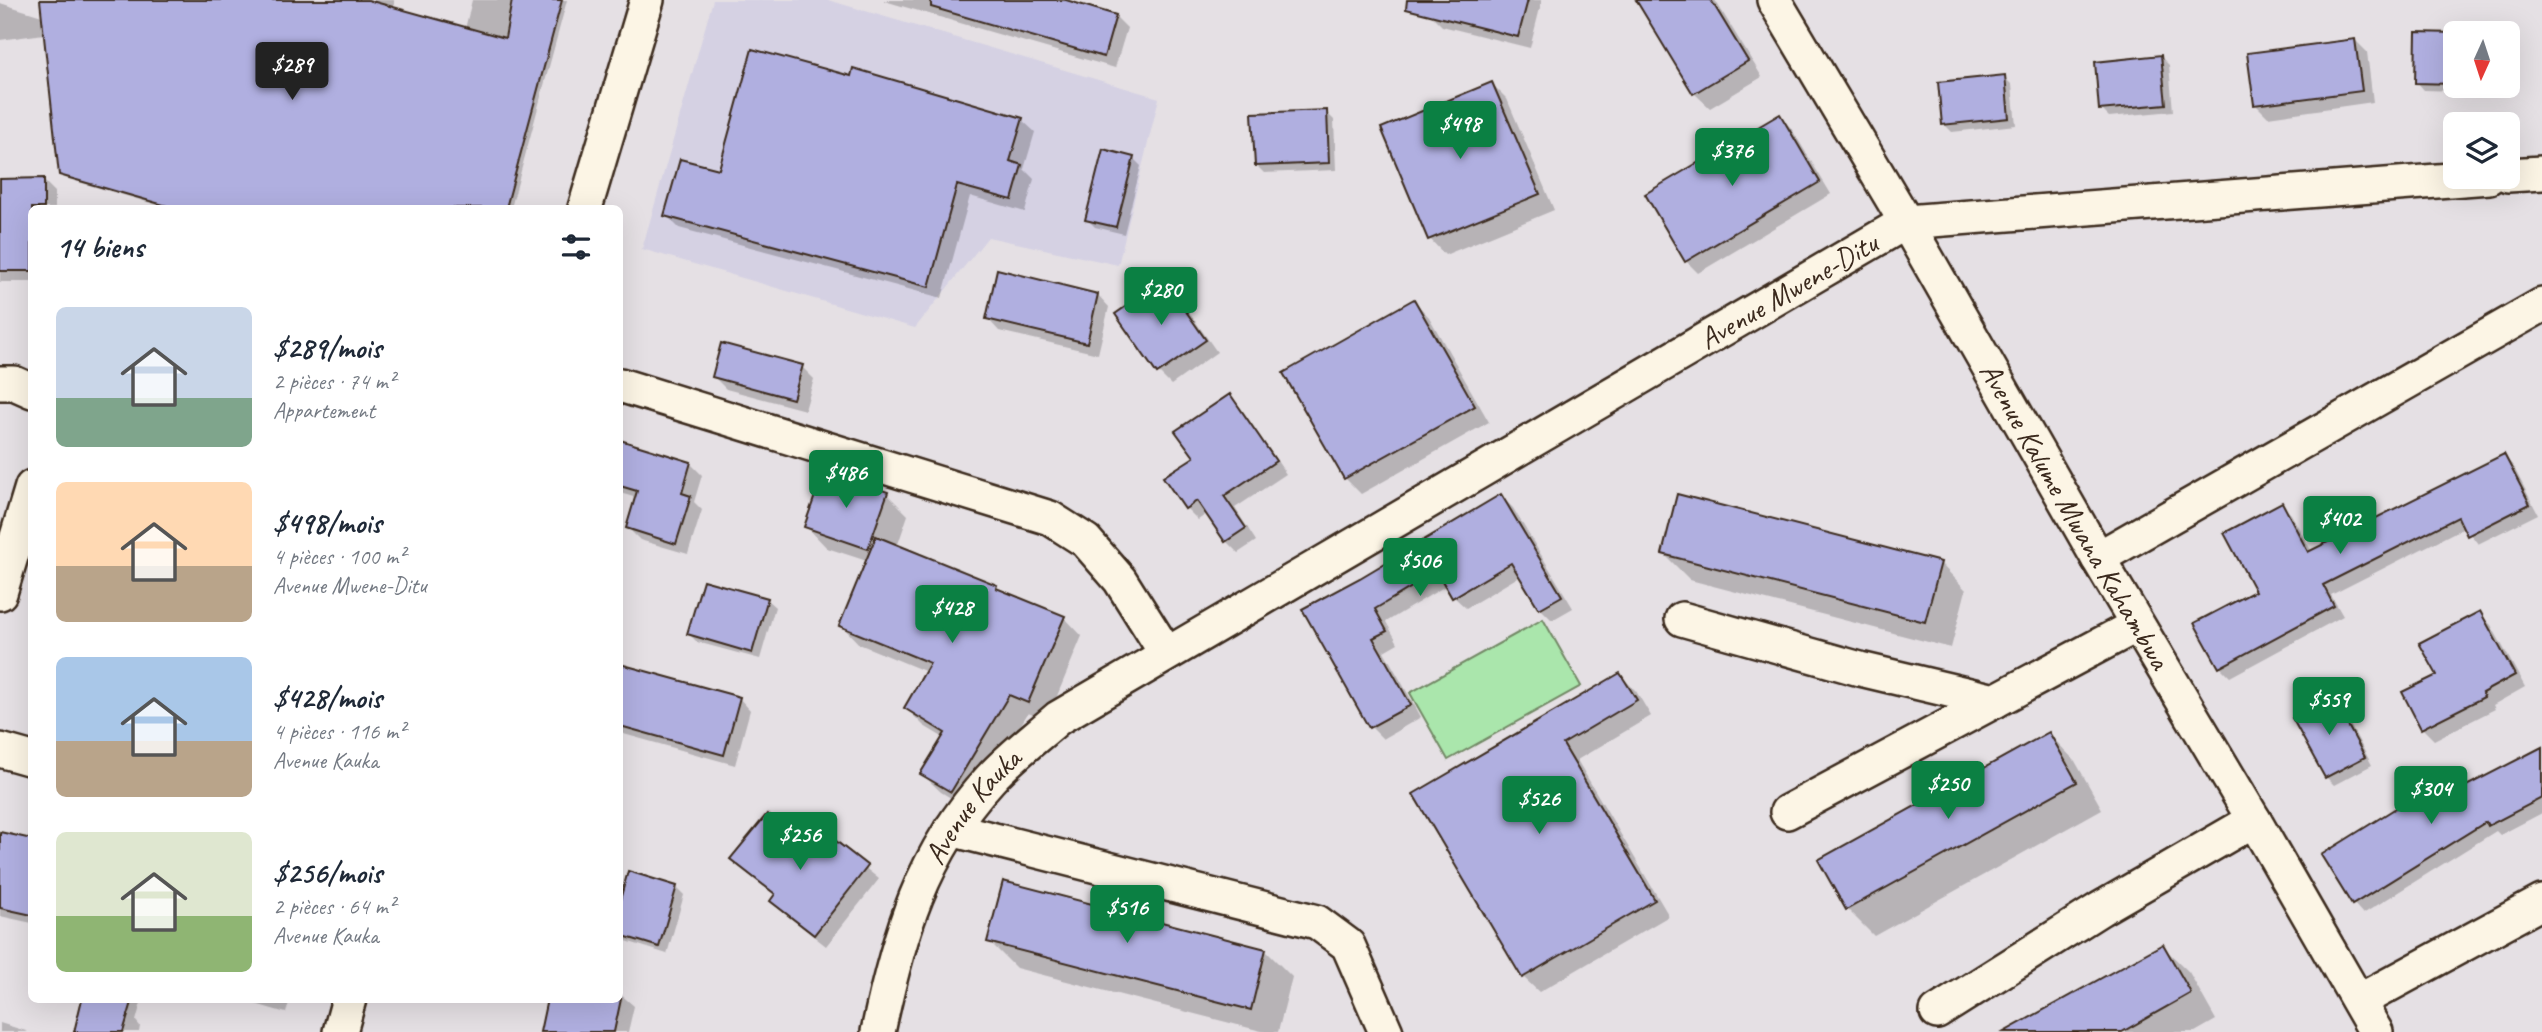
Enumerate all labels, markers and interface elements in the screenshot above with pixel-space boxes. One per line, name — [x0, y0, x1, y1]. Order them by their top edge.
north arrow — [2443, 21, 2520, 98]
map controls — [2443, 21, 2520, 189]
pin: $289 — [251, 42, 333, 102]
text: $289 — [271, 50, 313, 79]
pin: $498 — [1419, 102, 1501, 161]
text: $498 — [1439, 109, 1481, 138]
button: layers — [2443, 112, 2520, 189]
pin: $376 — [1691, 128, 1773, 188]
text: $376 — [1711, 136, 1753, 165]
street label: Avenue Mwene-Ditu — [1692, 223, 1886, 358]
text: 14 biens — [56, 228, 144, 266]
icon: filters — [557, 228, 595, 266]
pin: $280 — [1120, 268, 1202, 327]
text: $280 — [1140, 275, 1182, 304]
text: $289/mois — [273, 329, 381, 367]
icon: home — [112, 335, 196, 419]
street label: Avenue Kalume Mwana Kahambwa — [1971, 355, 2180, 678]
text: 2 pièces · 74 m² — [273, 367, 395, 396]
text: Appartement — [273, 396, 375, 425]
pin: $486 — [805, 450, 887, 510]
text: $486 — [825, 458, 867, 487]
pin: $402 — [2299, 496, 2381, 556]
text: $498/mois — [273, 504, 381, 542]
text: $402 — [2319, 504, 2361, 533]
icon: home — [112, 510, 196, 594]
pin: $506 — [1379, 538, 1461, 598]
text: 4 pièces · 100 m² — [273, 542, 405, 571]
text: $506 — [1399, 546, 1441, 575]
text: Avenue Mwene-Ditu — [273, 571, 427, 600]
pin: $428 — [911, 586, 993, 645]
text: $428 — [931, 593, 973, 622]
pin: $559 — [2288, 678, 2370, 737]
text: $428/mois — [273, 679, 382, 717]
icon: home — [112, 685, 196, 769]
text: $559 — [2309, 685, 2349, 714]
text: 4 pièces · 116 m² — [273, 717, 405, 746]
street label: Avenue Kauka — [915, 738, 1031, 871]
text: Avenue Kauka — [273, 746, 378, 775]
pin: $250 — [1907, 762, 1989, 821]
pin: $304 — [2390, 766, 2472, 826]
text: $250 — [1927, 769, 1969, 798]
text: $304 — [2410, 774, 2452, 803]
pin: $526 — [1498, 776, 1580, 836]
text: $526 — [1518, 784, 1560, 813]
pin: $256 — [759, 812, 841, 872]
text: $256 — [779, 820, 821, 849]
text: $256/mois — [273, 854, 382, 892]
icon: home — [112, 860, 196, 944]
pin: $516 — [1086, 886, 1168, 945]
text: 2 pièces · 64 m² — [273, 892, 395, 921]
text: $516 — [1106, 893, 1148, 922]
text: Avenue Kauka — [273, 921, 378, 950]

